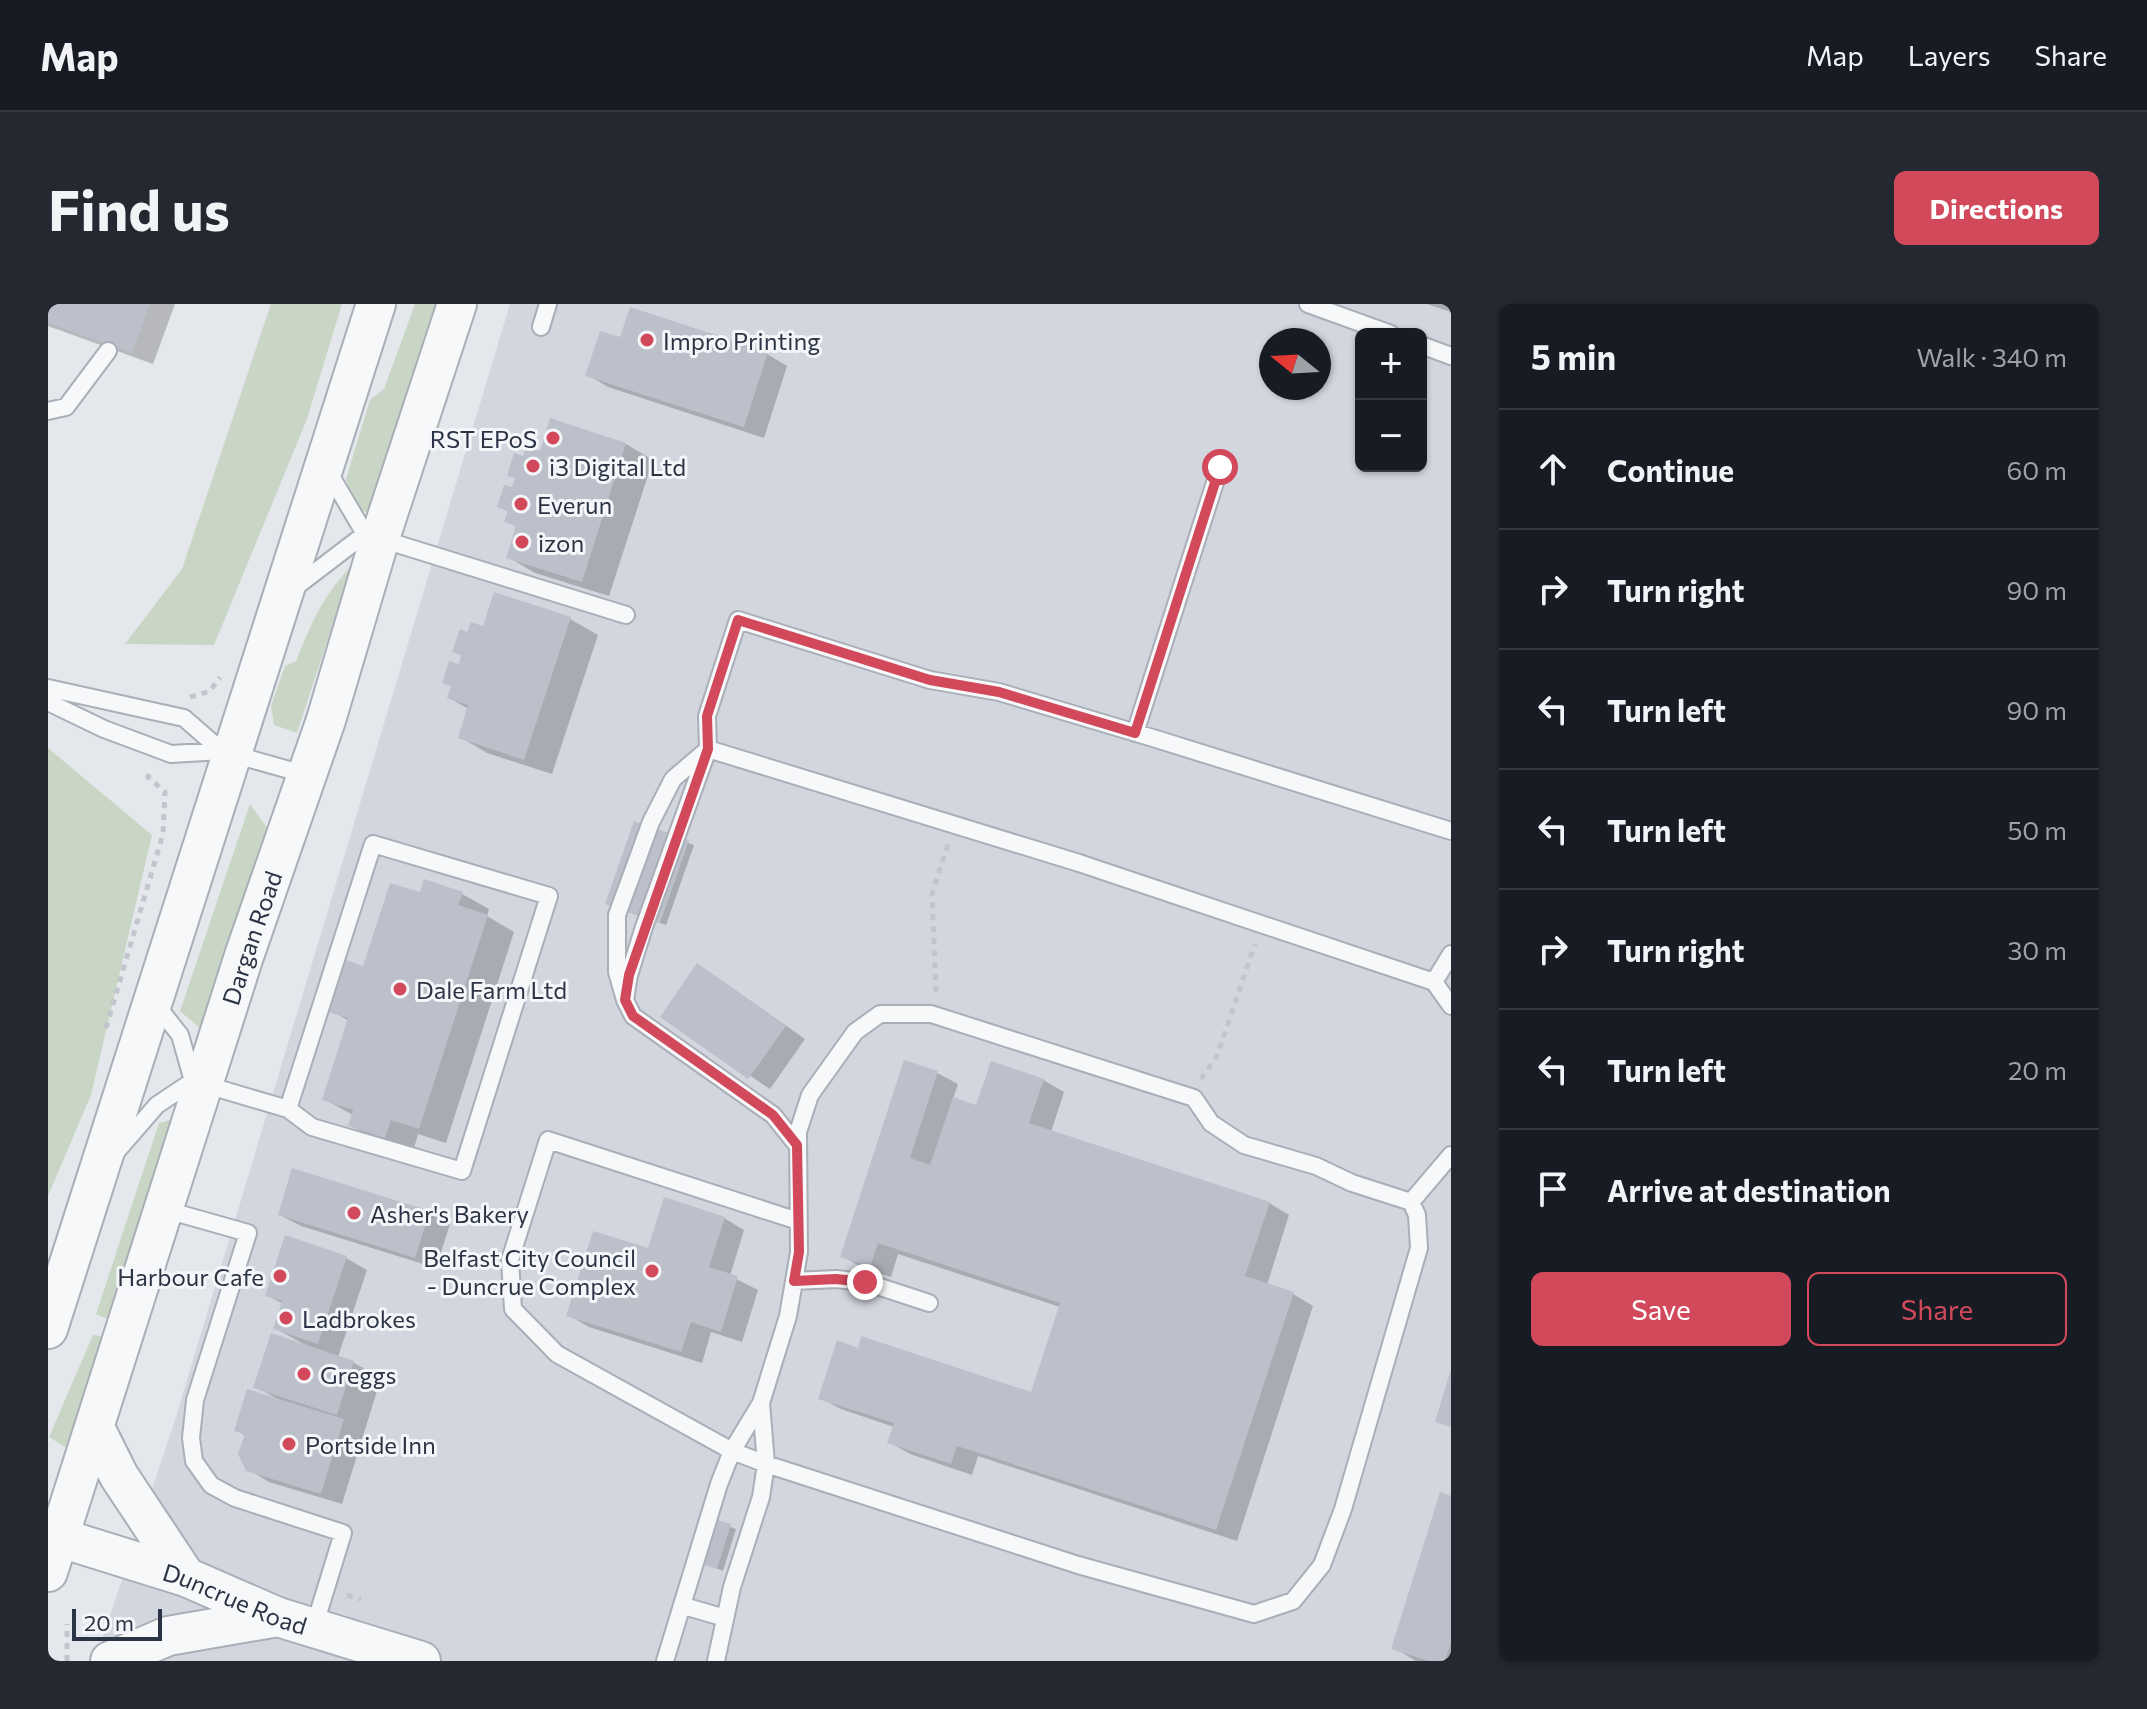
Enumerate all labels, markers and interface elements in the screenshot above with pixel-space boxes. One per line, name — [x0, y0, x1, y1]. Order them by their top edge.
text: Map — [40, 32, 119, 79]
text: Map — [1806, 38, 1864, 72]
text: Layers — [1908, 38, 1990, 72]
text: Share — [2034, 38, 2107, 72]
button: Directions — [1894, 171, 2099, 245]
text: Find us — [48, 174, 230, 243]
place label: Impro Printing — [663, 326, 820, 355]
north arrow — [1259, 328, 1331, 400]
map controls — [1355, 328, 1427, 472]
button: + — [1355, 328, 1427, 400]
marker: Impro Printing — [638, 331, 656, 349]
text: 5 min — [1531, 335, 1616, 377]
text: Walk · 340 m — [1916, 341, 2067, 372]
button: − — [1355, 400, 1427, 472]
place label: RST EPoS — [430, 424, 537, 453]
marker: RST EPoS — [544, 429, 562, 447]
icon: ahead — [1531, 447, 1575, 491]
route start — [1202, 449, 1238, 485]
text: Continue — [1607, 451, 1734, 488]
place label: i3 Digital Ltd — [549, 452, 686, 481]
text: 60 m — [2007, 454, 2067, 485]
marker: i3 Digital Ltd — [524, 457, 542, 475]
place label: Everun — [537, 490, 612, 519]
marker: Everun — [512, 495, 530, 513]
place label: izon — [538, 528, 584, 557]
marker: izon — [513, 533, 531, 551]
icon: right — [1531, 567, 1575, 611]
text: Turn right — [1607, 571, 1744, 608]
text: 90 m — [2007, 574, 2067, 605]
icon: left — [1531, 687, 1575, 731]
text: Turn left — [1607, 691, 1726, 728]
text: 90 m — [2007, 694, 2067, 725]
icon: left — [1531, 807, 1575, 851]
text: Turn left — [1607, 811, 1726, 848]
text: 50 m — [2007, 814, 2067, 845]
street label: Dargan Road — [215, 867, 287, 1008]
icon: right — [1531, 927, 1575, 971]
text: Turn right — [1607, 931, 1744, 968]
text: 30 m — [2008, 934, 2067, 965]
place label: Dale Farm Ltd — [416, 975, 567, 1004]
marker: Dale Farm Ltd — [391, 980, 409, 998]
icon: left — [1531, 1047, 1575, 1091]
text: Turn left — [1607, 1051, 1726, 1088]
text: 20 m — [2008, 1054, 2067, 1085]
icon: arrive — [1531, 1167, 1575, 1211]
text: Arrive at destination — [1607, 1171, 1891, 1208]
place label: Asher's Bakery — [370, 1199, 529, 1228]
marker: Asher's Bakery — [345, 1204, 363, 1222]
place label: Belfast City Council - Duncrue Complex — [423, 1243, 636, 1300]
place label: Harbour Cafe — [117, 1262, 264, 1291]
marker: Belfast City Council - Duncrue Complex — [643, 1262, 661, 1280]
route end — [847, 1264, 883, 1300]
marker: Harbour Cafe — [271, 1267, 289, 1285]
button: Save — [1531, 1272, 1791, 1346]
button: Share — [1807, 1272, 2067, 1346]
place label: Ladbrokes — [302, 1304, 416, 1333]
marker: Ladbrokes — [277, 1309, 295, 1327]
place label: Greggs — [320, 1360, 396, 1389]
marker: Greggs — [295, 1365, 313, 1383]
place label: Portside Inn — [305, 1430, 436, 1459]
marker: Portside Inn — [280, 1435, 298, 1453]
street label: Duncrue Road — [160, 1556, 311, 1640]
scale bar — [72, 1605, 162, 1641]
text: 20 m — [84, 1609, 134, 1636]

